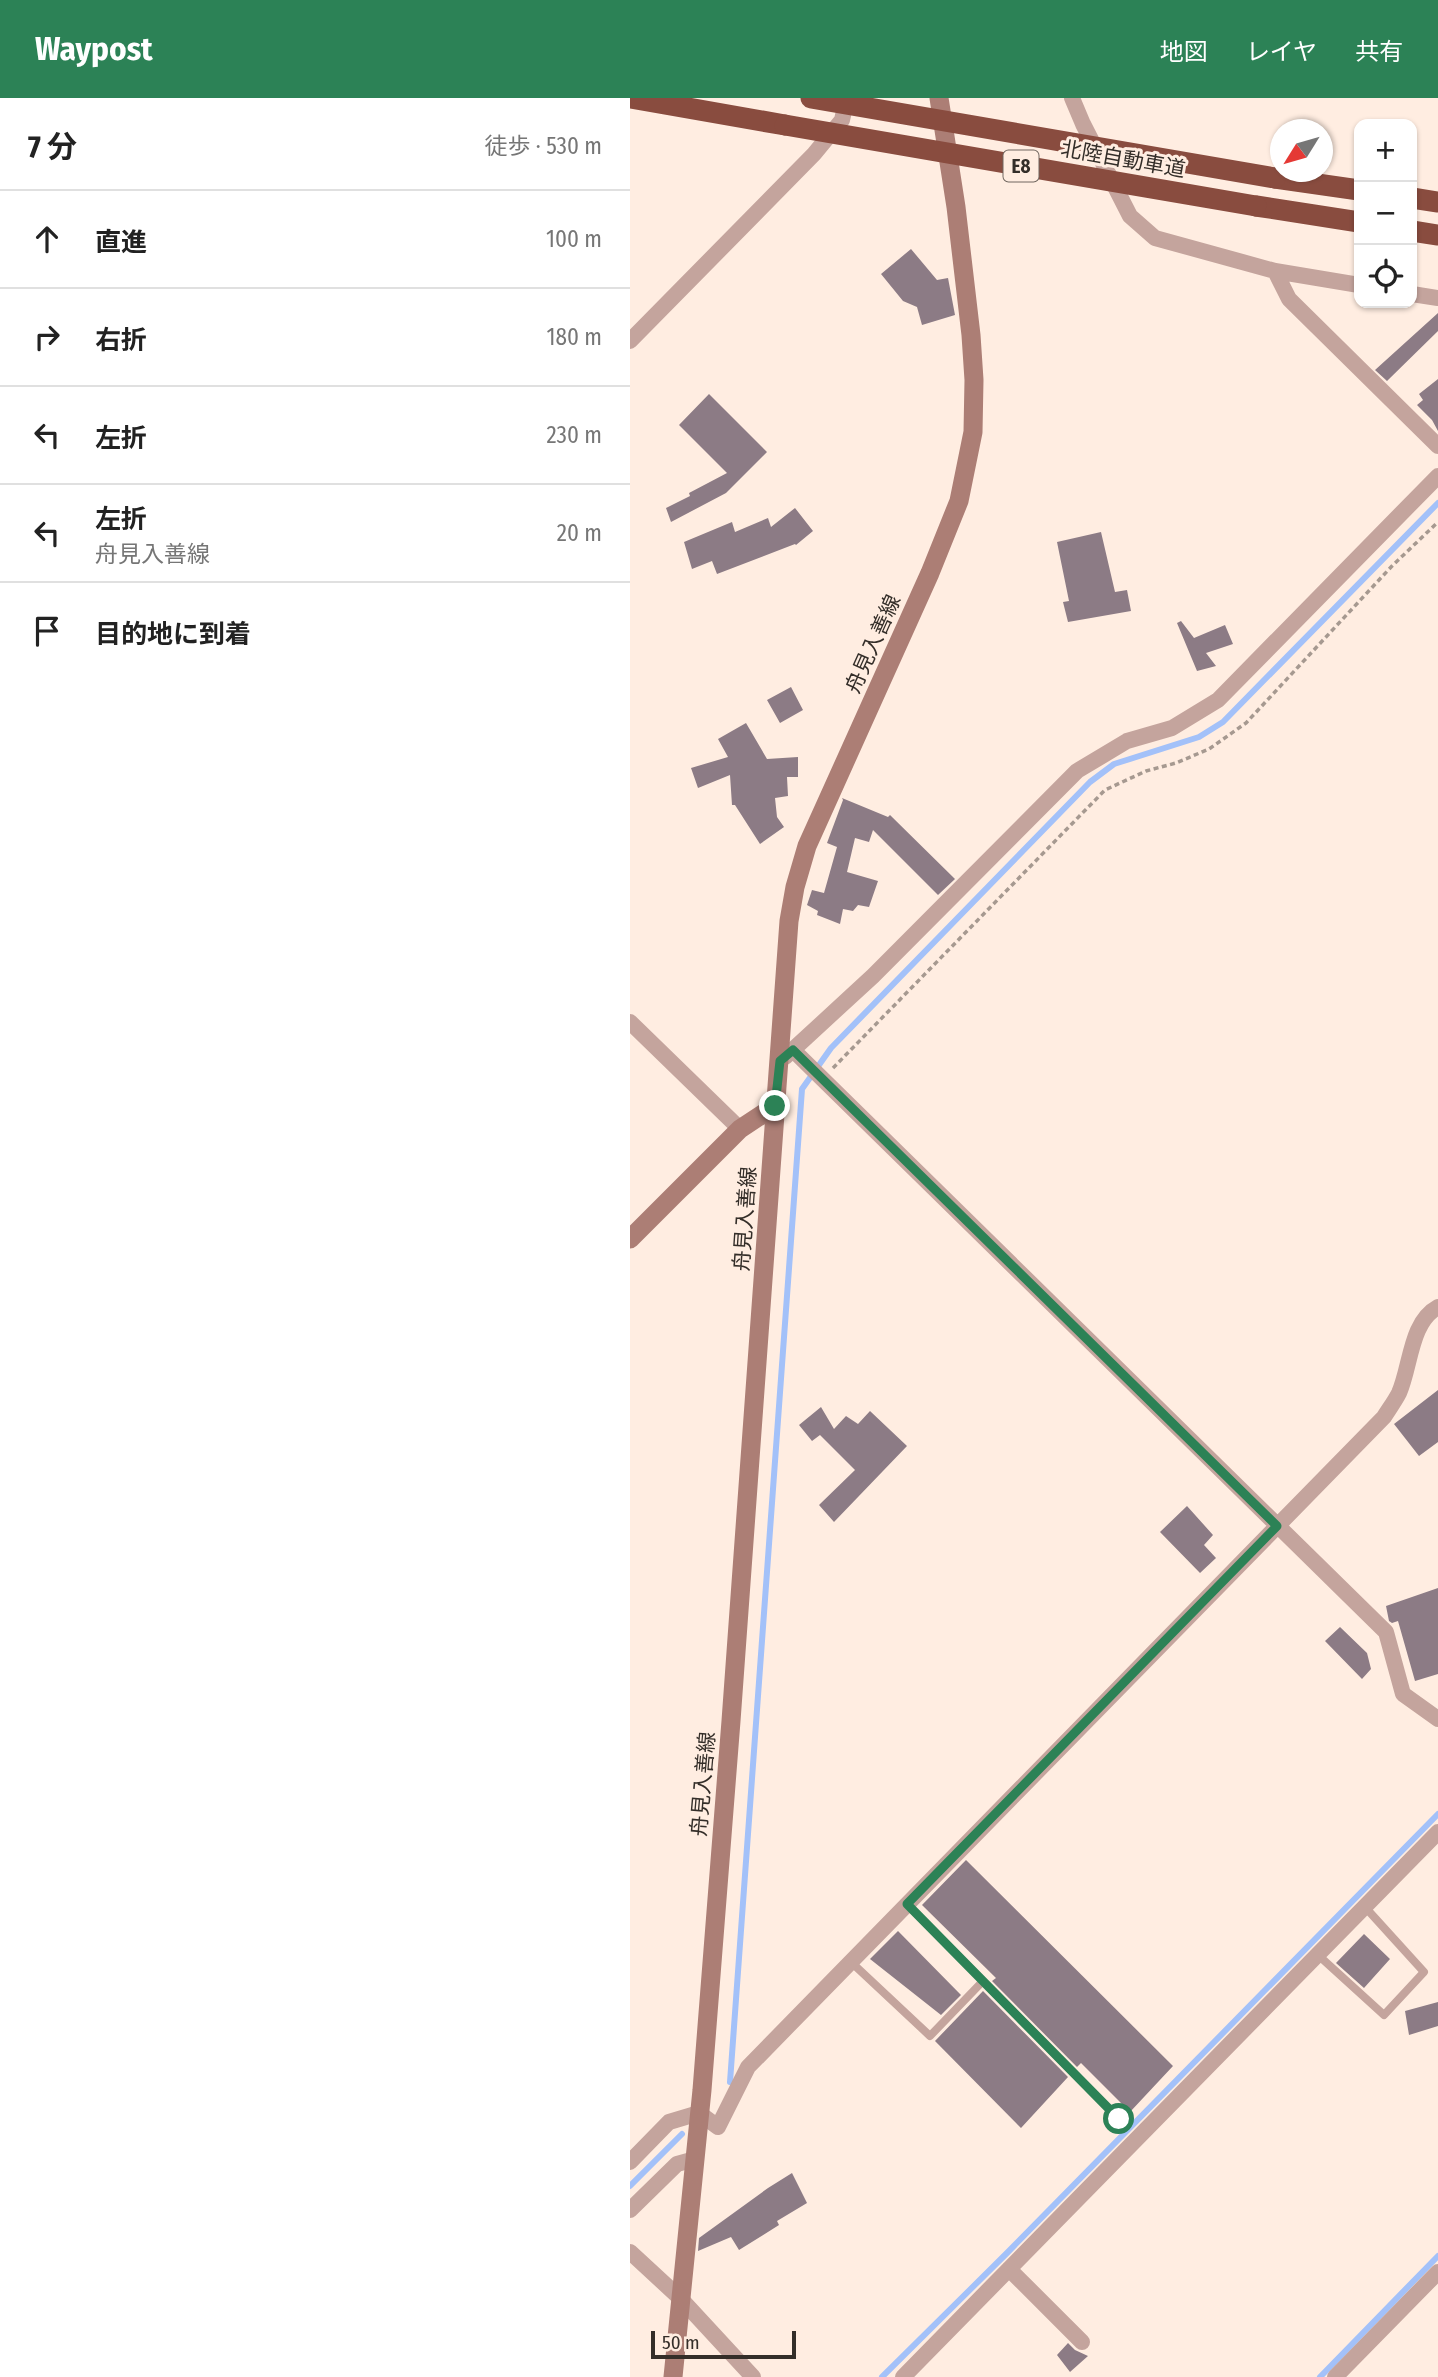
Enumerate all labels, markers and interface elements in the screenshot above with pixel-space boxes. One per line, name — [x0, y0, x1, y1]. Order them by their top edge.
text: Waypost — [35, 29, 153, 69]
text: 地図 — [1160, 38, 1208, 66]
text: レイヤ — [1246, 38, 1317, 66]
text: 共有 — [1355, 38, 1403, 66]
north arrow — [1270, 119, 1333, 182]
map controls — [1354, 119, 1417, 308]
button: + — [1354, 119, 1417, 182]
text: 7 分 — [28, 129, 77, 165]
text: 徒歩 · 530 m — [484, 132, 602, 160]
street label: 北陸自動車道 — [1059, 135, 1187, 183]
road number: E8 — [1004, 150, 1038, 181]
button: − — [1354, 182, 1417, 245]
icon: ahead — [28, 220, 66, 258]
text: 100 m — [546, 225, 602, 253]
text: 直進 — [95, 227, 147, 258]
button: locate — [1354, 245, 1417, 308]
icon: right — [28, 318, 66, 356]
text: 180 m — [546, 323, 602, 351]
text: 右折 — [95, 325, 147, 356]
icon: left — [28, 416, 66, 454]
text: 230 m — [546, 421, 602, 449]
text: 左折 — [95, 423, 147, 454]
text: 左折 — [95, 504, 147, 535]
icon: left — [28, 514, 66, 552]
text: 20 m — [557, 519, 602, 547]
text: 舟見入善線 — [95, 540, 210, 568]
street label: 舟見入善線 — [840, 591, 906, 697]
icon: arrive — [28, 612, 66, 650]
text: 目的地に到着 — [95, 619, 251, 650]
route end — [759, 1090, 790, 1121]
street label: 舟見入善線 — [728, 1166, 762, 1272]
street label: 舟見入善線 — [685, 1731, 721, 1837]
route start — [1103, 2103, 1134, 2134]
scale bar — [651, 2328, 796, 2360]
text: 50 m — [662, 2331, 700, 2354]

